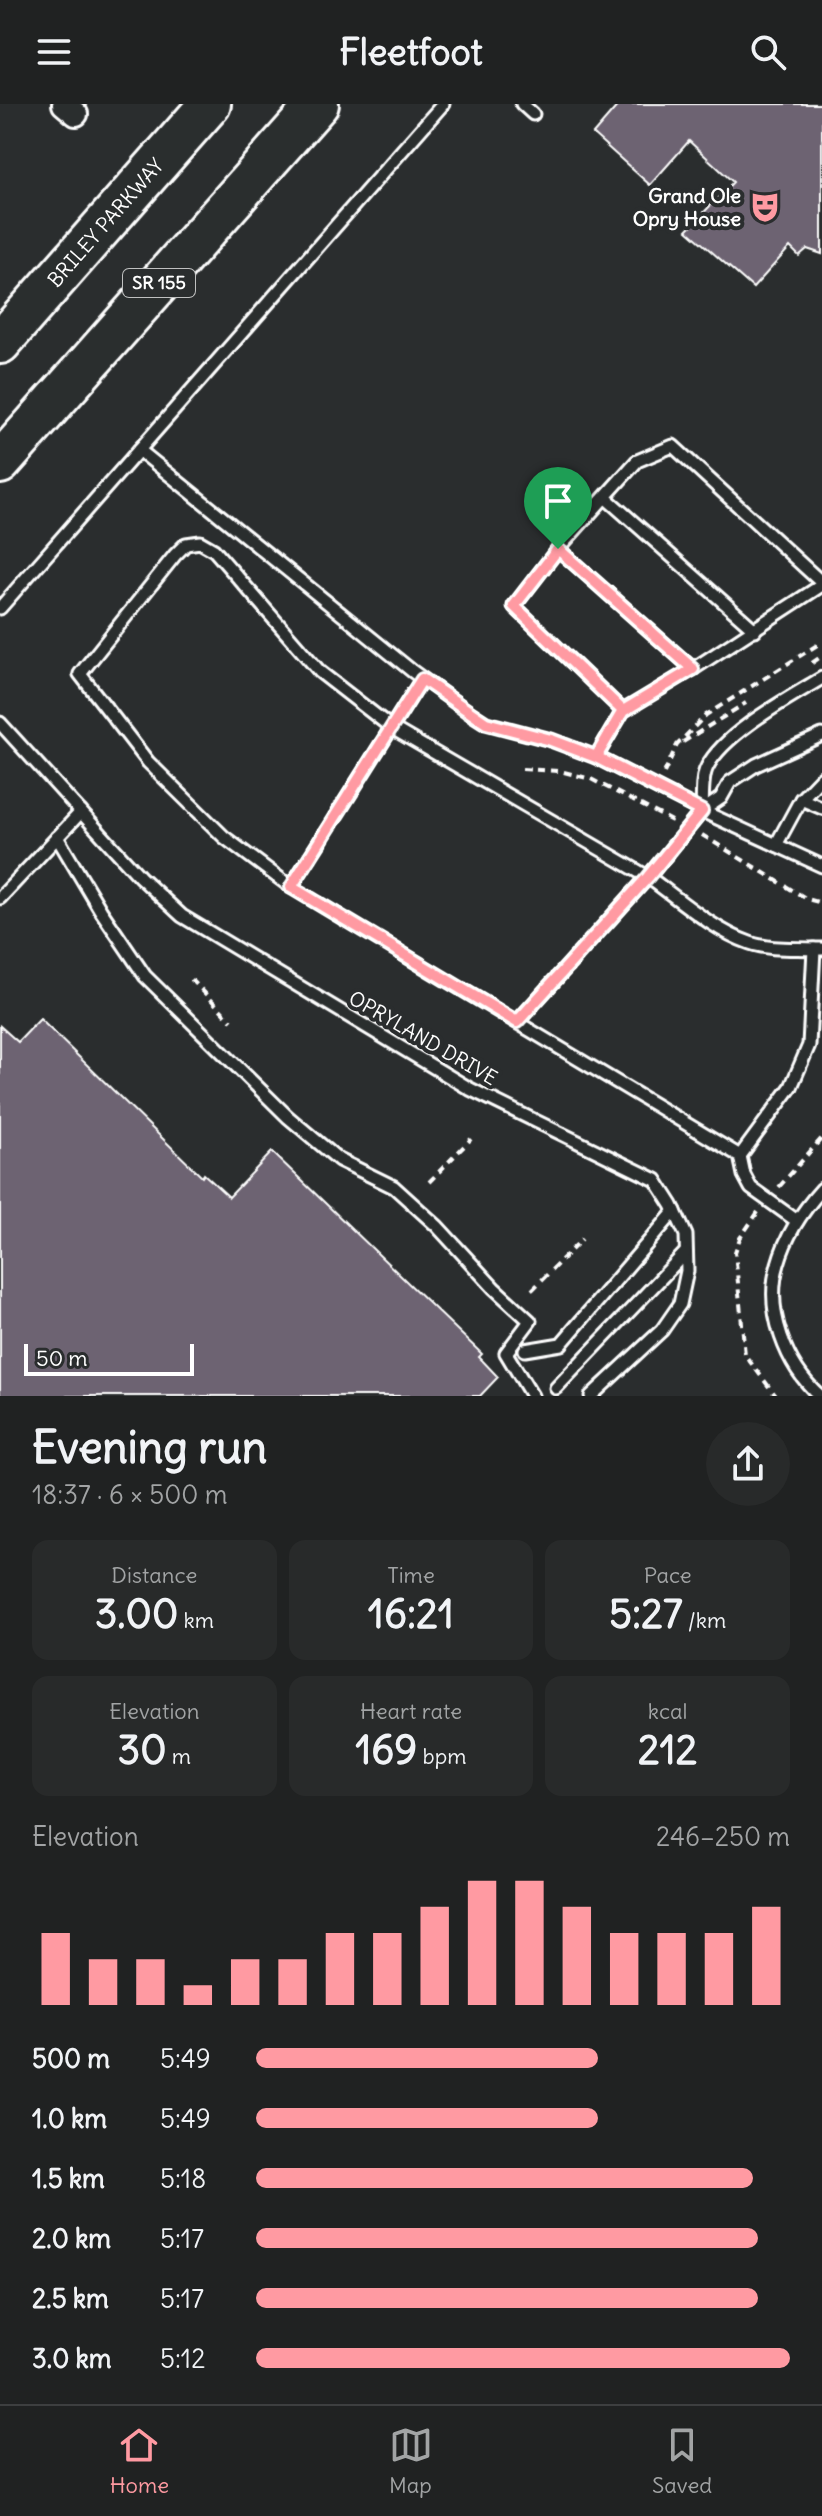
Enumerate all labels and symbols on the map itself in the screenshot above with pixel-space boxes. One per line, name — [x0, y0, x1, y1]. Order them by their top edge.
street label: BRILEY PARKWAY — [42, 153, 169, 292]
place label: Grand Ole Opry House — [633, 183, 741, 231]
theatre icon: Grand Ole Opry House — [748, 190, 782, 224]
road number: SR 155 — [123, 269, 195, 297]
pin — [524, 467, 592, 549]
street label: OPRYLAND DRIVE — [344, 985, 502, 1090]
scale bar — [24, 1340, 194, 1376]

